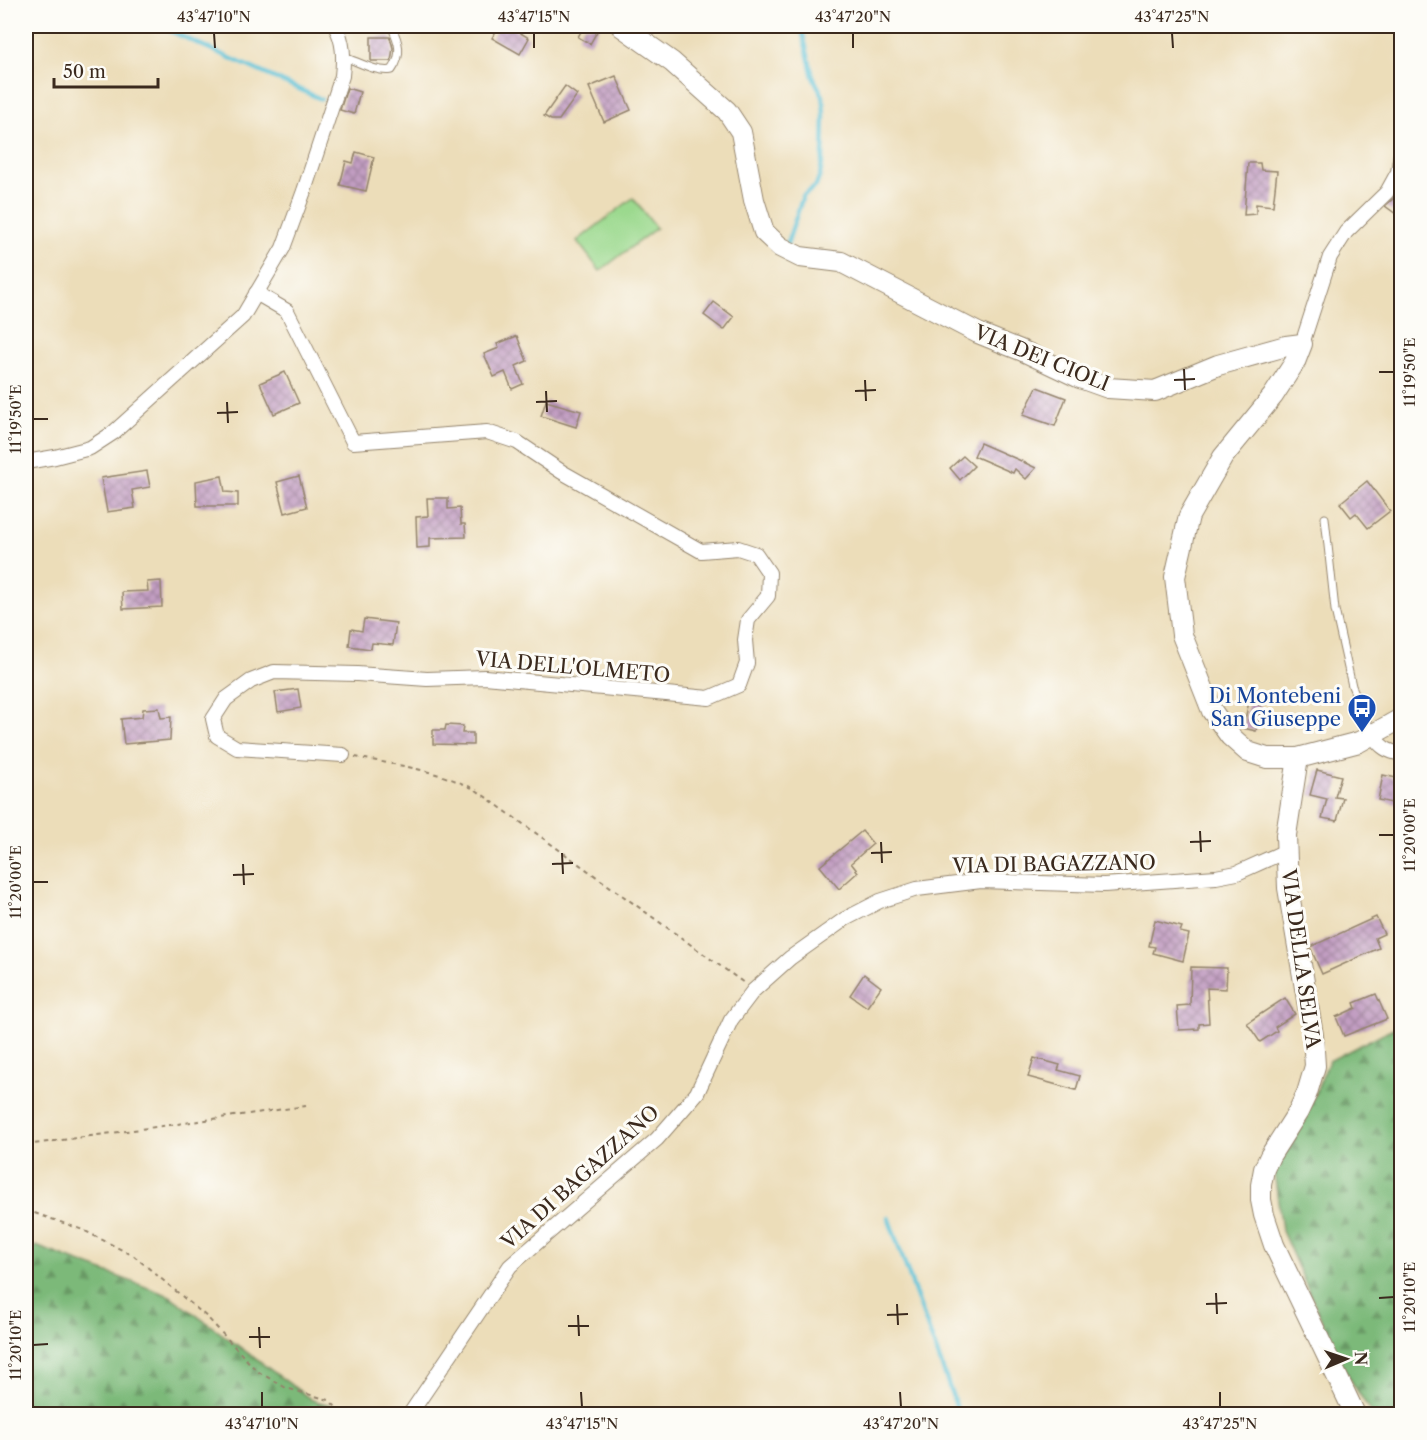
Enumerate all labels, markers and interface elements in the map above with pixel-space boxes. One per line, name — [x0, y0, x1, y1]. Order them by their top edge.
text: 43°47'10"N — [177, 7, 251, 26]
text: 43°47'15"N — [498, 7, 570, 26]
text: 43°47'20"N — [815, 7, 891, 26]
text: 43°47'25"N — [1135, 7, 1209, 26]
scale bar — [54, 51, 158, 89]
text: 50 m — [63, 61, 106, 83]
street label: VIA DEI CIOLI — [970, 320, 1113, 396]
text: 11°19'50"E — [1400, 337, 1419, 407]
text: 11°19'50"E — [6, 384, 25, 454]
street label: VIA DELL'OLMETO — [474, 646, 671, 687]
place label: Di Montebeni San Giuseppe — [1209, 684, 1341, 731]
bus stop icon: Di Montebeni San Giuseppe — [1346, 692, 1378, 734]
text: 11°20'00"E — [1400, 798, 1419, 872]
text: 11°20'00"E — [6, 845, 25, 919]
street label: VIA DI BAGAZZANO — [951, 850, 1156, 878]
street label: VIA DELLA SELVA — [1276, 866, 1326, 1052]
street label: VIA DI BAGAZZANO — [496, 1100, 664, 1255]
text: 11°20'10"E — [1400, 1262, 1419, 1332]
text: 11°20'10"E — [6, 1310, 25, 1380]
north arrow — [1316, 1329, 1376, 1389]
text: N — [1351, 1351, 1371, 1366]
text: 43°47'10"N — [225, 1414, 299, 1433]
text: 43°47'15"N — [546, 1414, 618, 1433]
text: 43°47'20"N — [863, 1414, 939, 1433]
text: 43°47'25"N — [1183, 1414, 1257, 1433]

